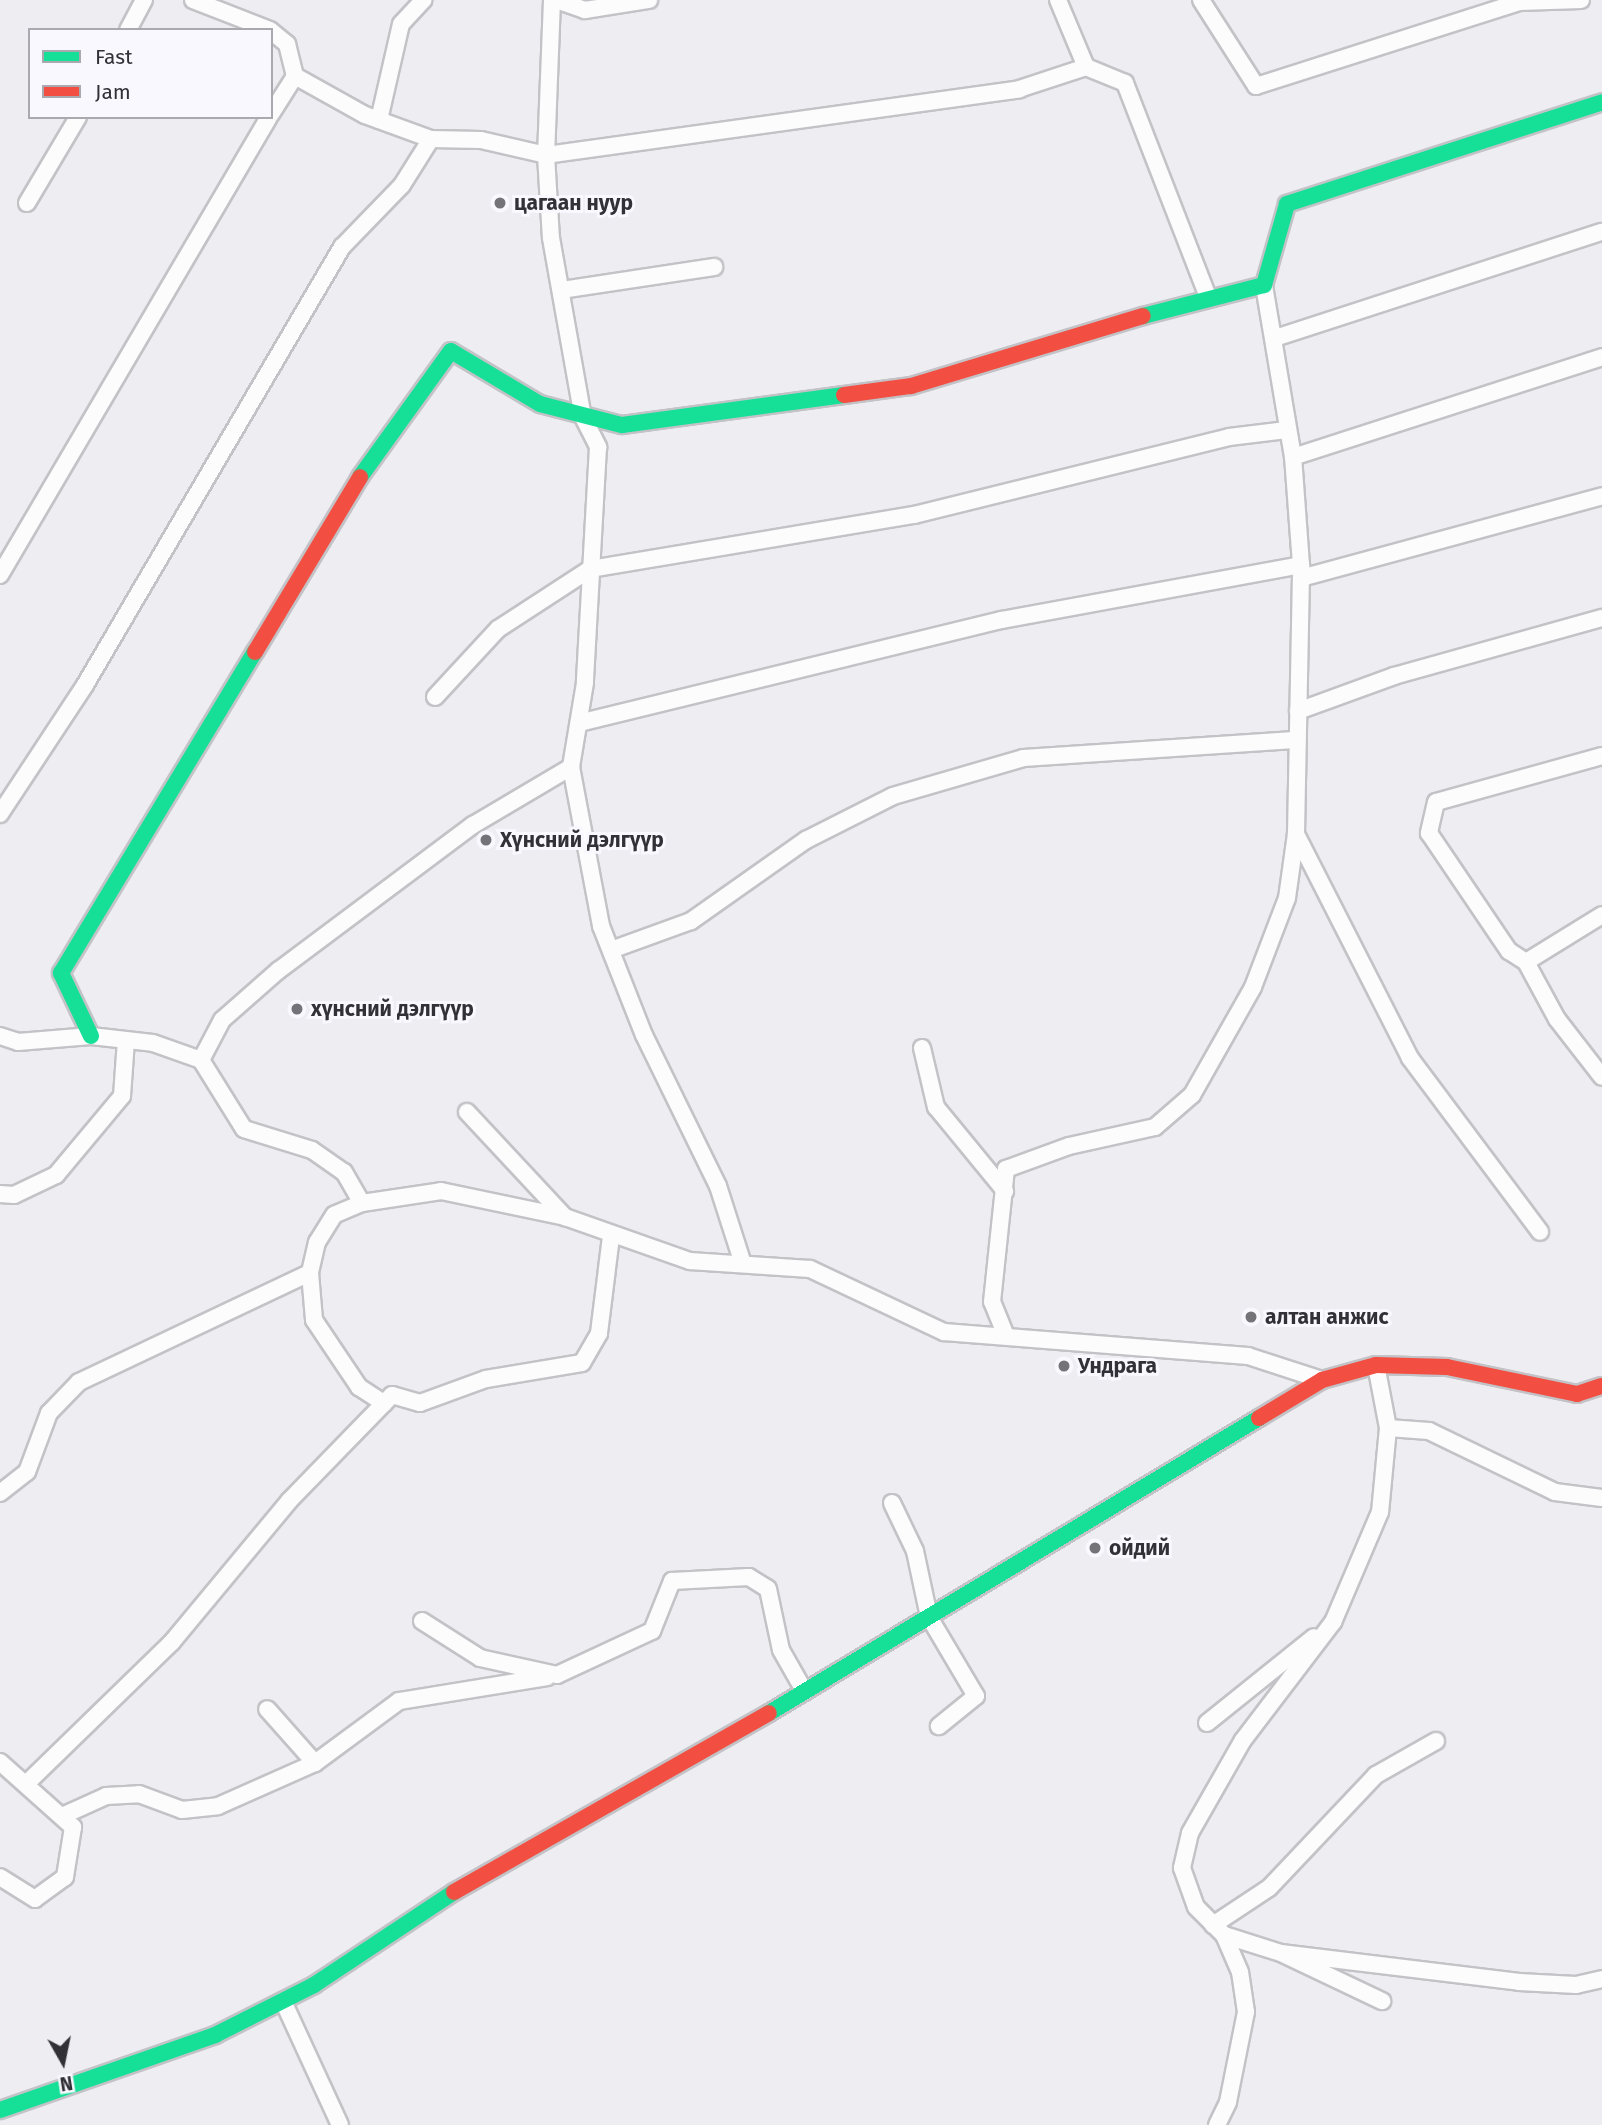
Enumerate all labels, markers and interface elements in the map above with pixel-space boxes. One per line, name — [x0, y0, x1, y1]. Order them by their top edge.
legend — [28, 28, 273, 119]
text: Fast — [95, 44, 133, 70]
text: Jam — [95, 79, 131, 105]
place label: цагаан нуур — [514, 190, 633, 216]
marker: цагаан нуур — [492, 195, 508, 211]
place label: Хүнсний дэлгүүр — [500, 827, 664, 853]
marker: Хүнсний дэлгүүр — [478, 832, 494, 848]
place label: хүнсний дэлгүүр — [311, 996, 474, 1022]
marker: хүнсний дэлгүүр — [289, 1001, 305, 1017]
place label: алтан анжис — [1265, 1304, 1389, 1330]
marker: алтан анжис — [1243, 1309, 1259, 1325]
place label: Ундрага — [1078, 1353, 1157, 1379]
marker: Ундрага — [1056, 1358, 1072, 1374]
place label: ойдий — [1109, 1535, 1170, 1561]
marker: ойдий — [1087, 1540, 1103, 1556]
north arrow — [28, 2027, 98, 2097]
text: N — [58, 2071, 74, 2096]

